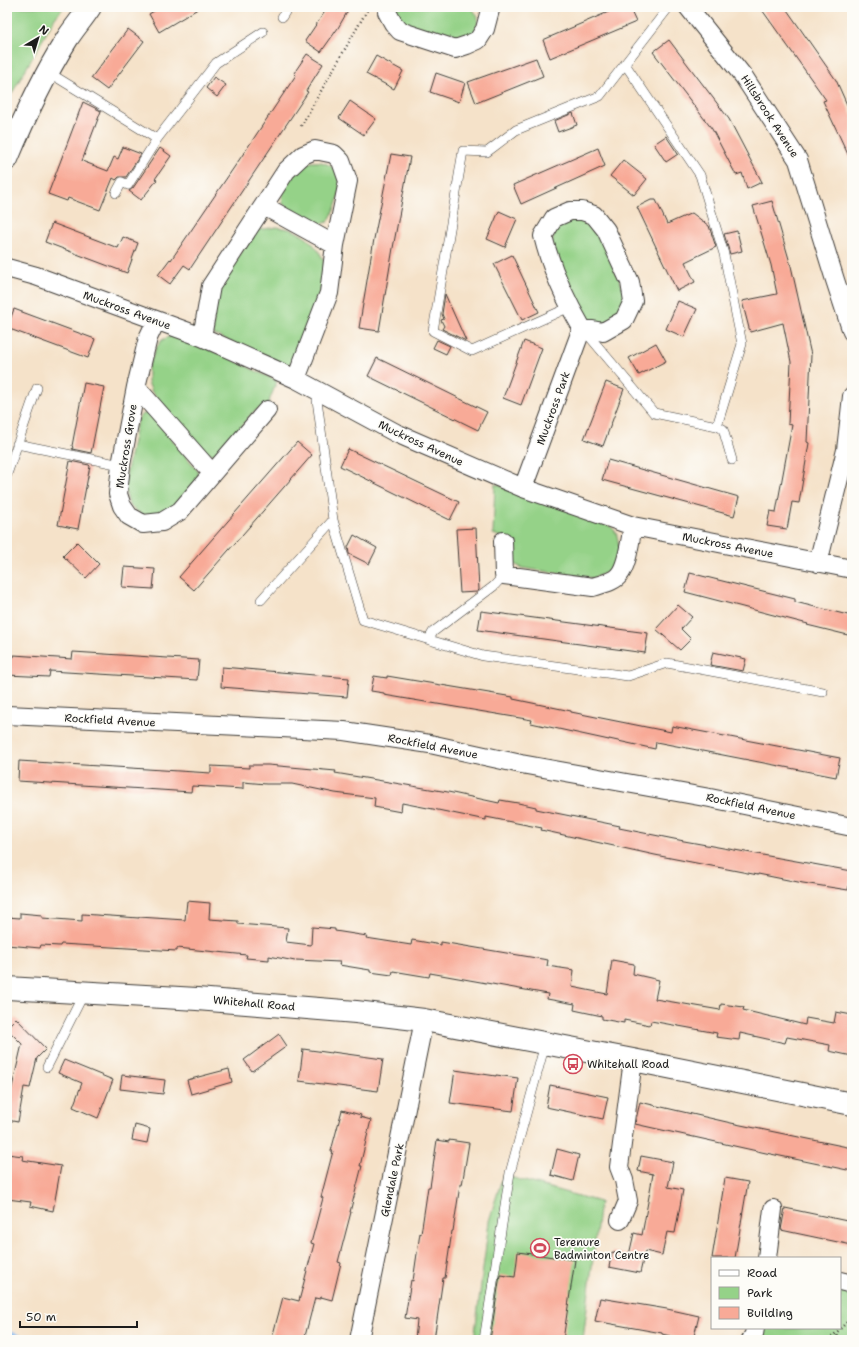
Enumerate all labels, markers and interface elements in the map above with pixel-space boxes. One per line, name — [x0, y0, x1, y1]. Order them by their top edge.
north arrow — [18, 18, 58, 58]
text: N — [36, 22, 52, 39]
street label: Hillsbrook Avenue — [737, 72, 802, 161]
street label: Muckross Avenue — [81, 288, 173, 333]
street label: Muckross Park — [533, 369, 574, 447]
street label: Muckross Grove — [112, 403, 141, 489]
street label: Muckross Avenue — [376, 417, 466, 470]
street label: Muckross Avenue — [681, 529, 775, 562]
street label: Rockfield Avenue — [64, 711, 156, 730]
street label: Rockfield Avenue — [387, 730, 479, 763]
street label: Rockfield Avenue — [705, 790, 797, 823]
street label: Whitehall Road — [212, 992, 296, 1015]
bus stop icon: Whitehall Road — [562, 1053, 584, 1075]
place label: Whitehall Road — [587, 1057, 669, 1072]
street label: Glendale Park — [377, 1142, 408, 1218]
place label: Terenure Badminton Centre — [554, 1235, 649, 1263]
sports icon: Terenure Badminton Centre — [529, 1237, 551, 1259]
legend — [711, 1257, 841, 1329]
text: Road — [747, 1265, 778, 1281]
text: Park — [747, 1285, 773, 1301]
scale bar — [20, 1303, 137, 1329]
text: Building — [747, 1305, 793, 1321]
text: 50 m — [26, 1309, 56, 1325]

